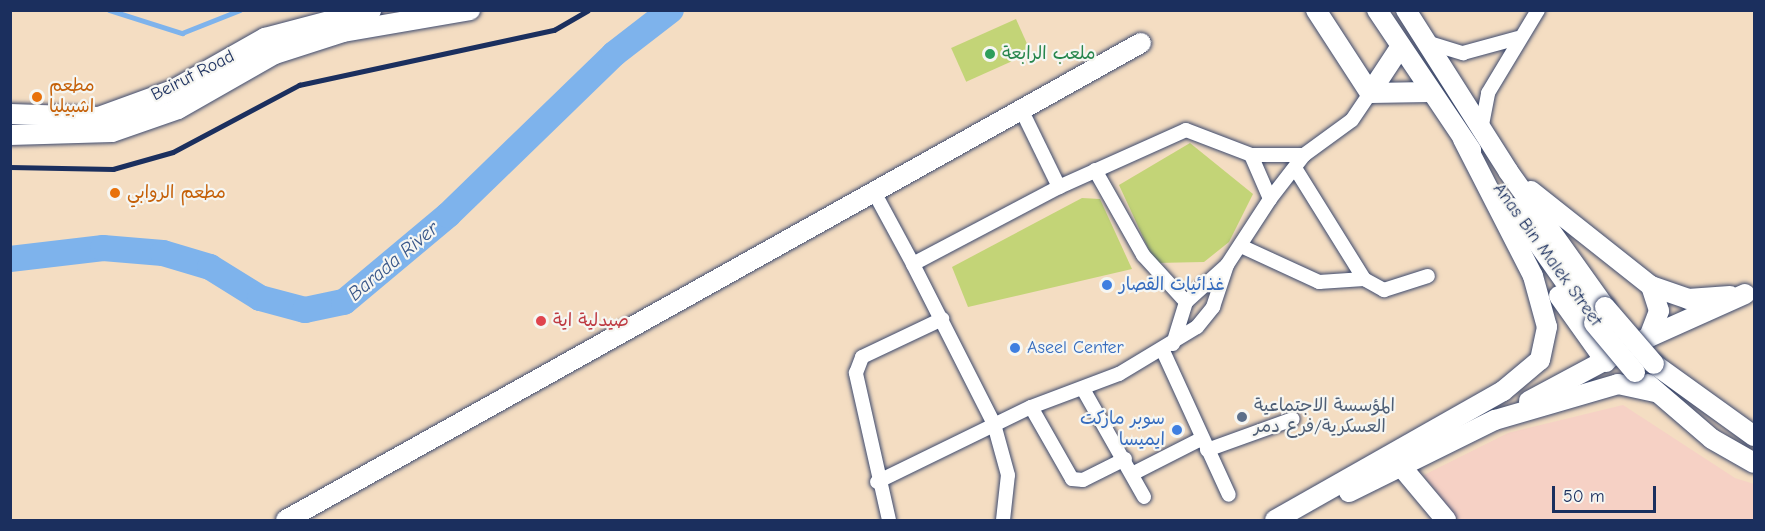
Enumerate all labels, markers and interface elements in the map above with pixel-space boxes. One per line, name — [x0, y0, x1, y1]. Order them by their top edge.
place label: ملعب الرابعة — [1002, 43, 1096, 65]
street label: Beirut Road — [148, 46, 238, 106]
marker: ملعب الرابعة — [983, 47, 997, 61]
place label: مطعم اشبيليا — [49, 76, 95, 118]
marker: مطعم اشبيليا — [30, 90, 44, 104]
street label: Anas Bin Malek Street — [1488, 179, 1606, 331]
place label: مطعم الروابي — [127, 182, 226, 204]
marker: مطعم الروابي — [108, 186, 122, 200]
water label: Barada River — [343, 216, 443, 306]
place label: غذائيات القصار — [1119, 274, 1225, 296]
marker: غذائيات القصار — [1100, 278, 1114, 292]
place label: صيدلية اية — [553, 310, 629, 332]
marker: صيدلية اية — [534, 314, 548, 328]
place label: Aseel Center — [1027, 337, 1124, 359]
marker: Aseel Center — [1008, 341, 1022, 355]
place label: المؤسسة الاجتماعية العسكرية/فرع دمر — [1254, 396, 1395, 438]
place label: سوبر ماركت ايميسا — [1080, 409, 1165, 452]
marker: المؤسسة الاجتماعية العسكرية/فرع دمر — [1235, 410, 1249, 424]
marker: سوبر ماركت ايميسا — [1170, 423, 1184, 437]
scale bar — [1555, 474, 1658, 512]
text: 50 m — [1563, 486, 1605, 507]

